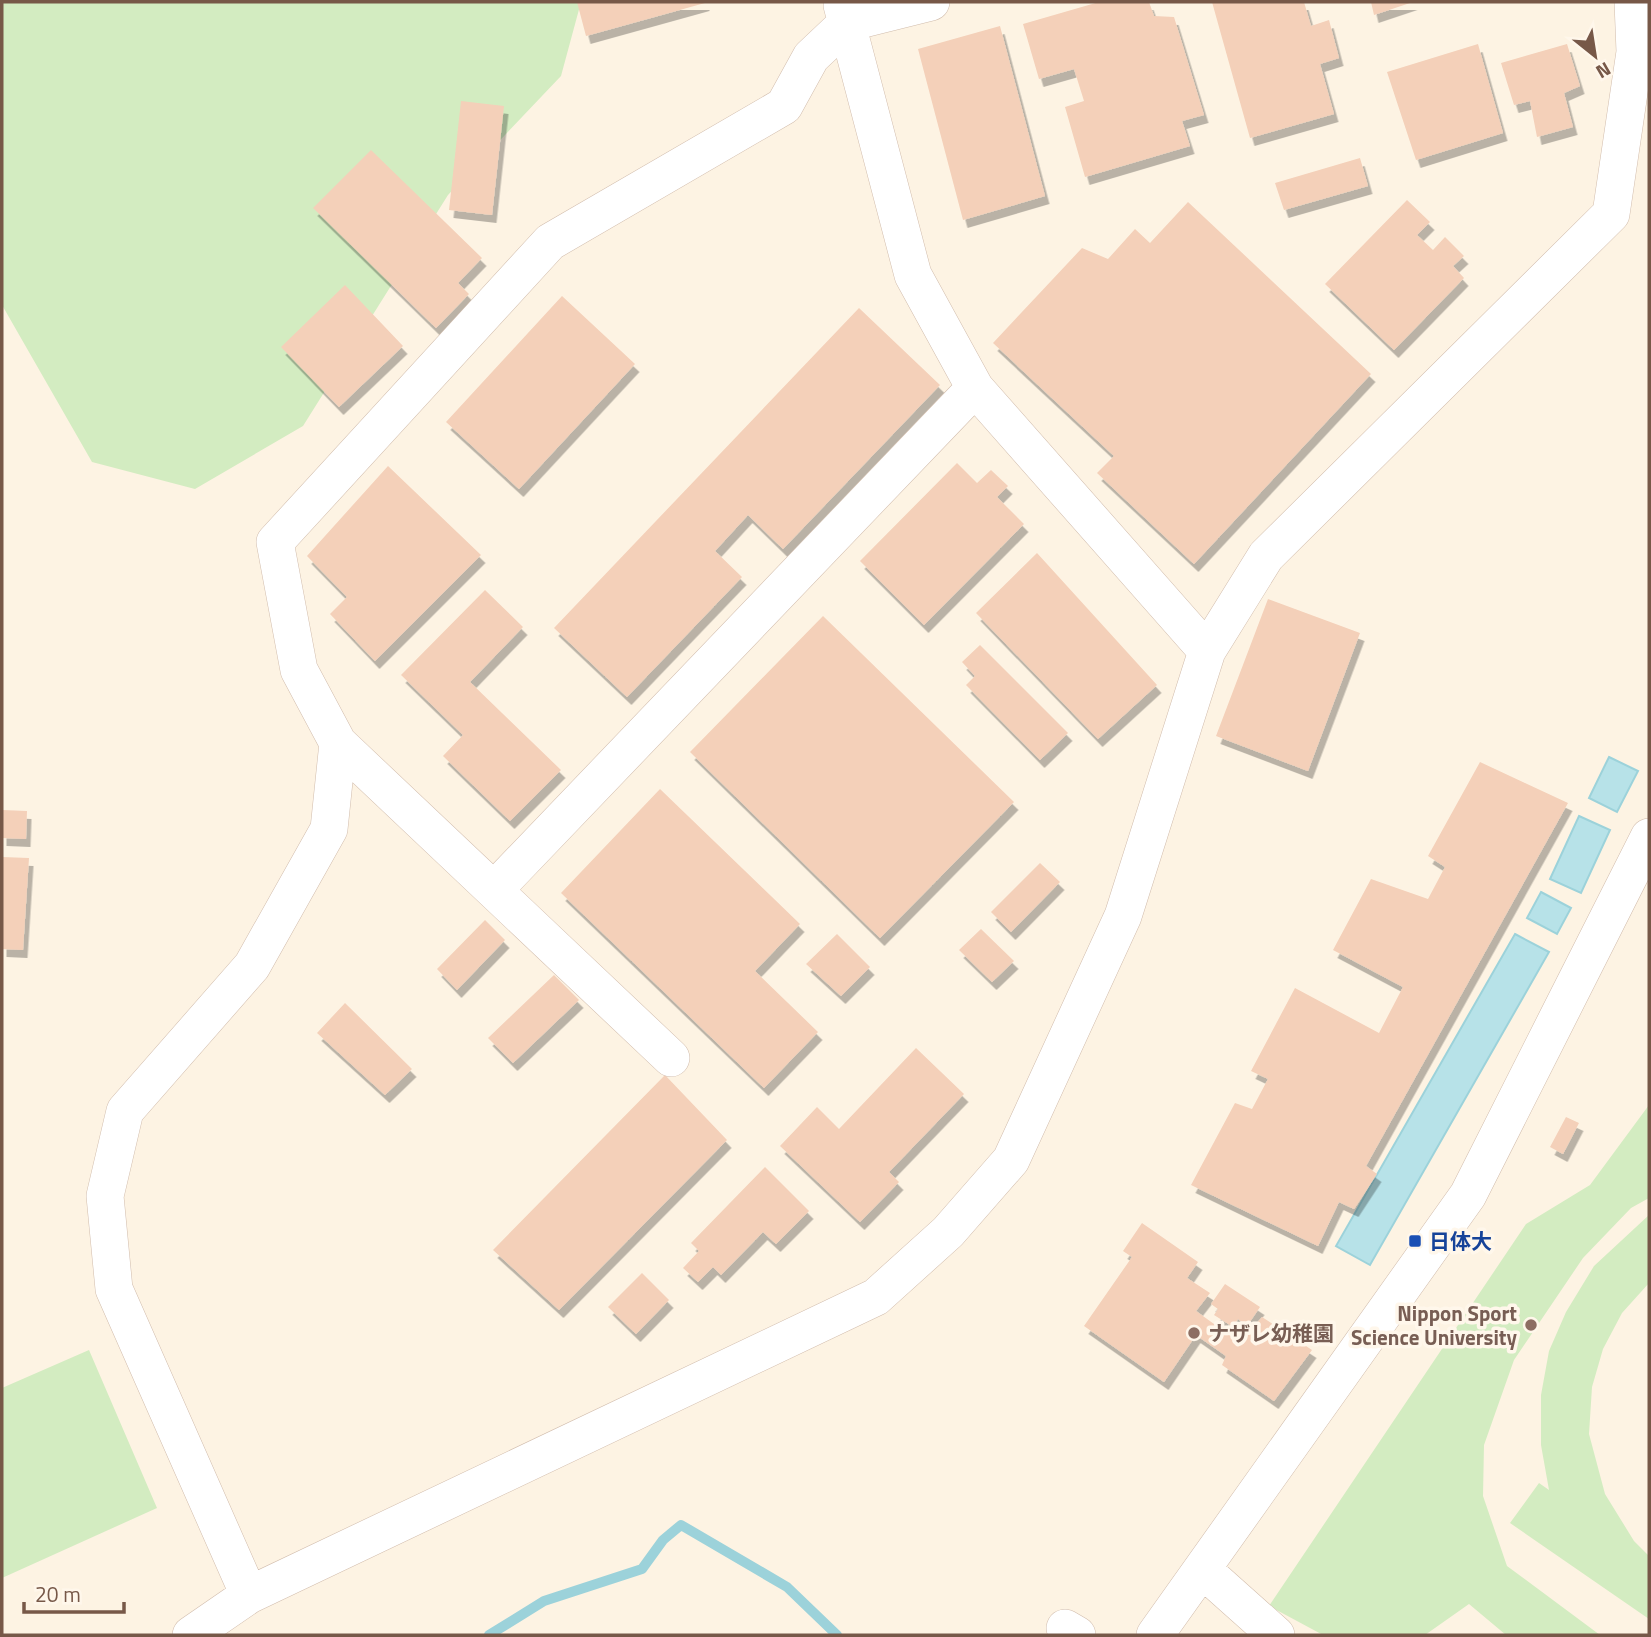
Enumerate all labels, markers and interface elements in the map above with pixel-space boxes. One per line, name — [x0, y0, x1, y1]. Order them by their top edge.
north arrow — [1560, 21, 1630, 91]
text: N — [1591, 55, 1617, 87]
place label: 日体大 — [1429, 1225, 1492, 1257]
marker: 日体大 — [1407, 1233, 1423, 1249]
place label: Nippon Sport Science University — [1351, 1297, 1518, 1353]
place label: ナザレ幼稚園 — [1208, 1317, 1334, 1349]
marker: Nippon Sport Science University — [1523, 1317, 1539, 1333]
marker: ナザレ幼稚園 — [1186, 1325, 1202, 1341]
scale bar — [24, 1570, 124, 1614]
text: 20 m — [35, 1578, 81, 1610]

